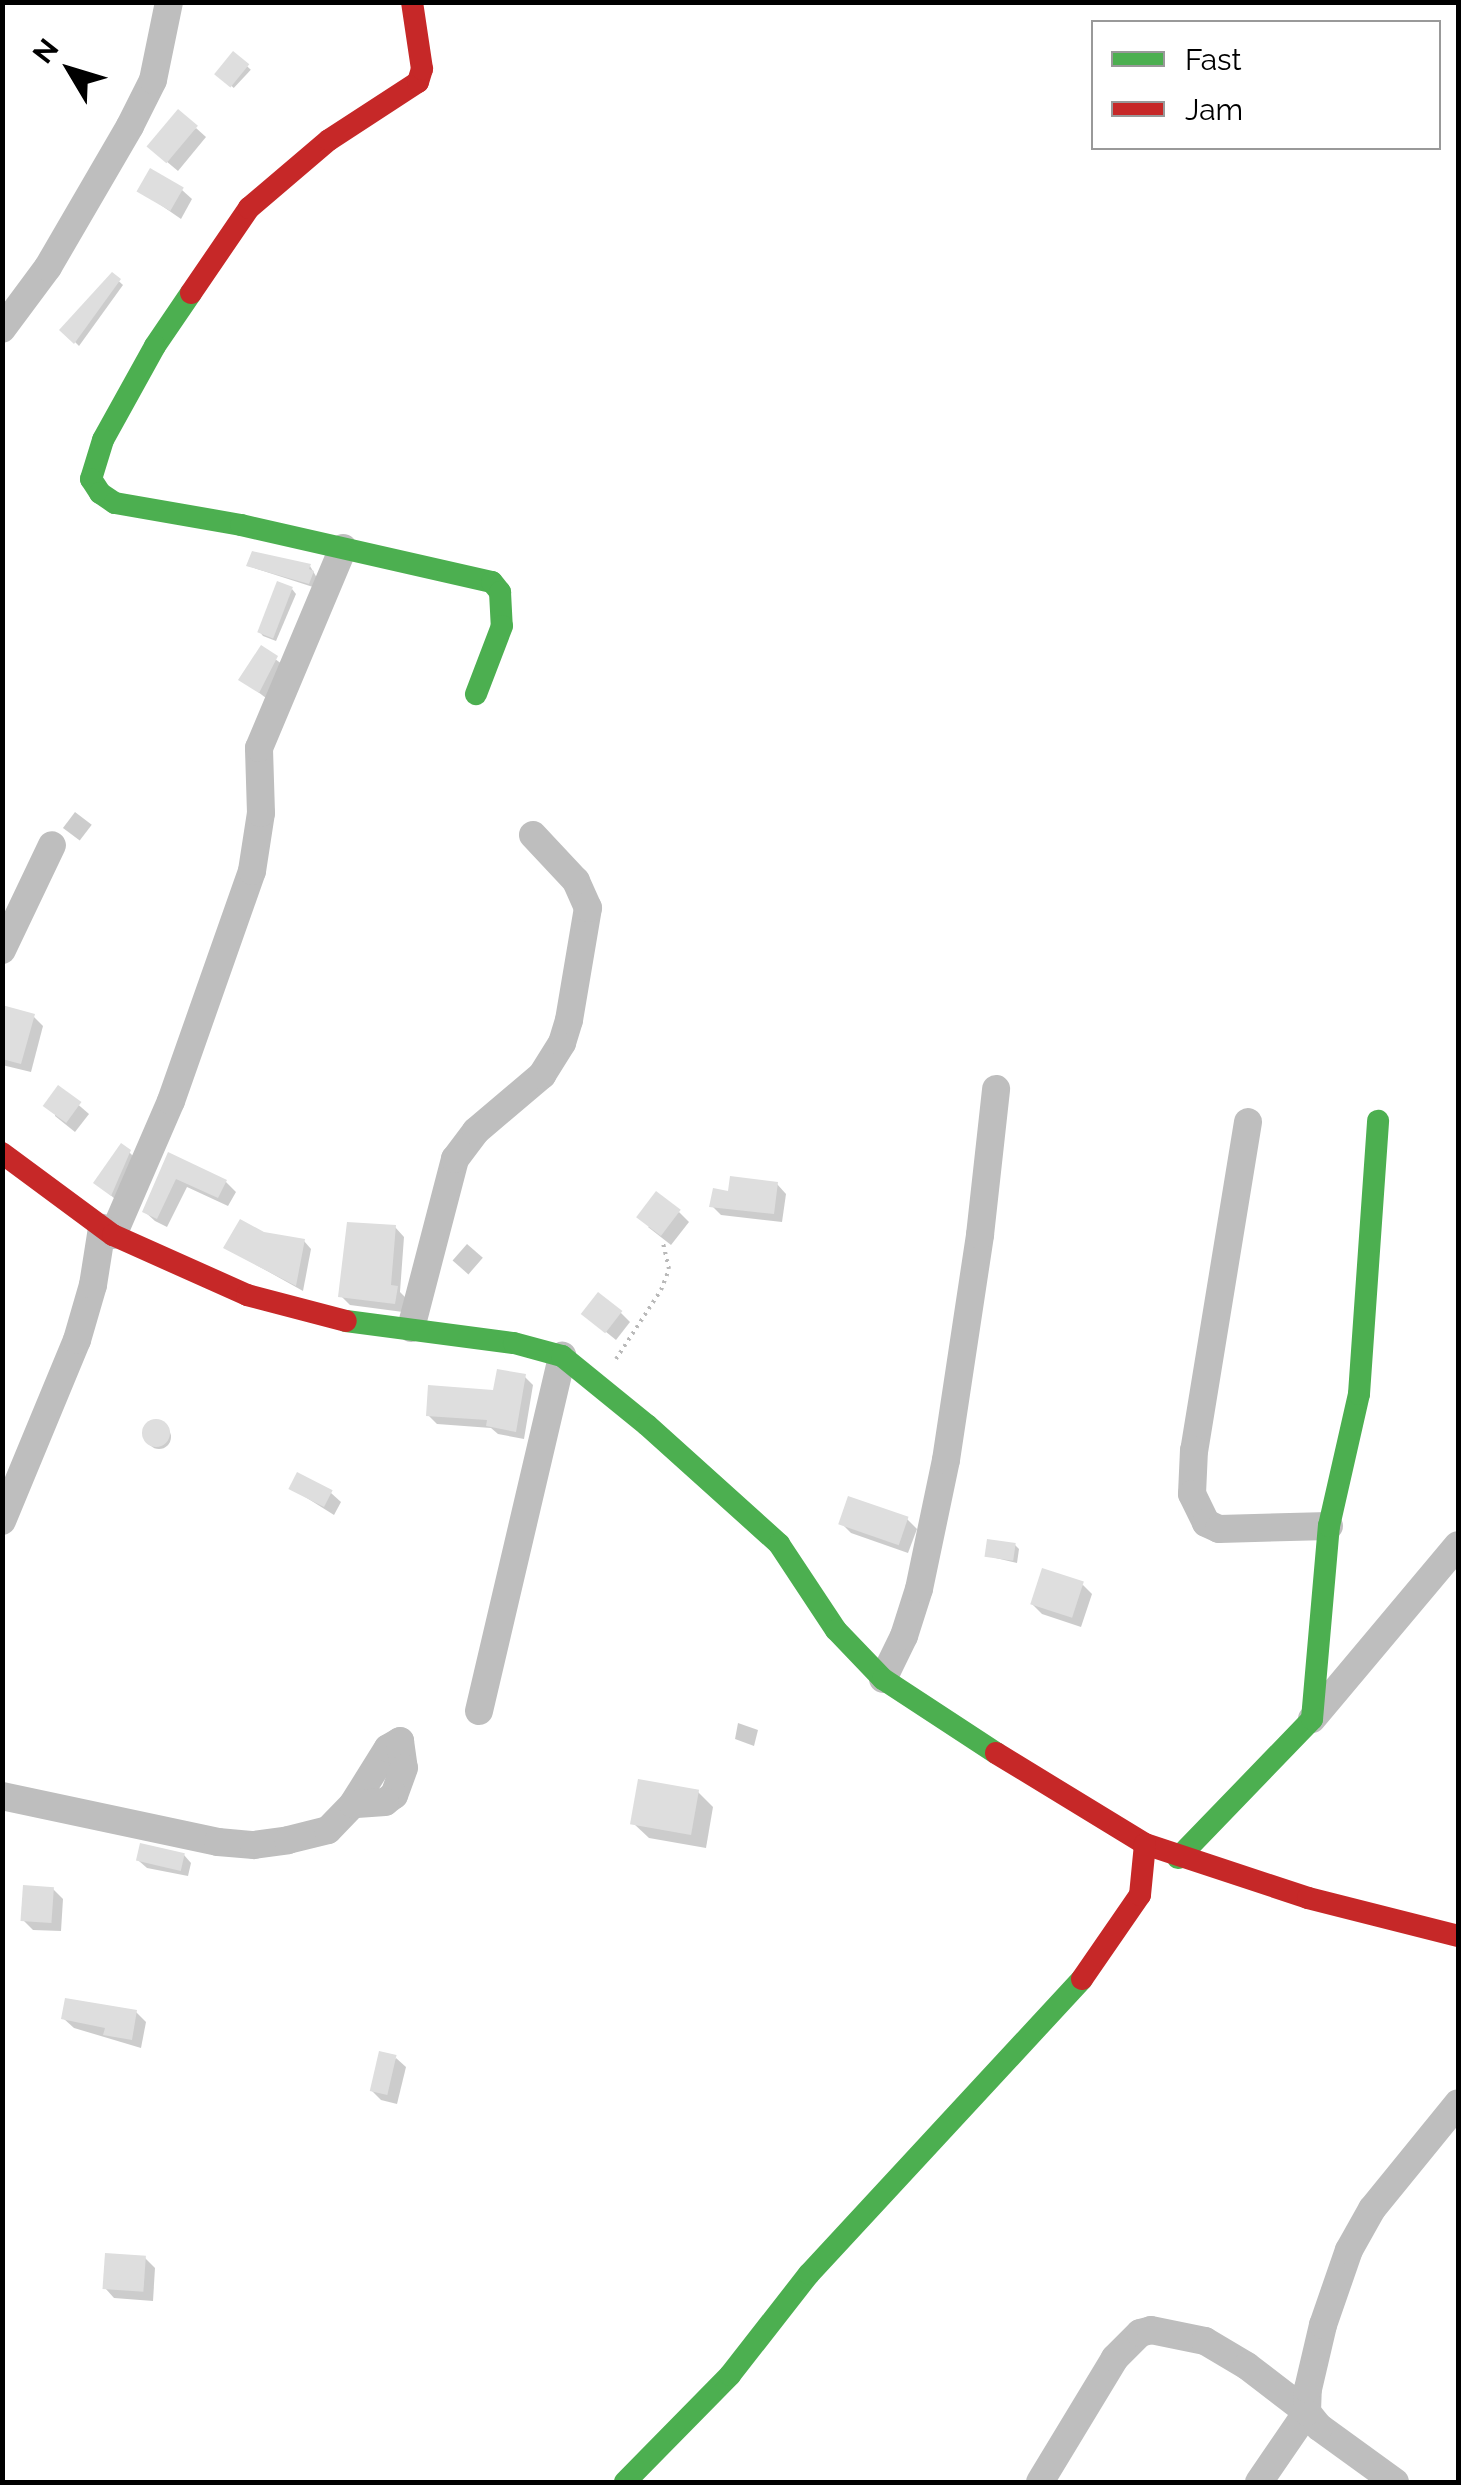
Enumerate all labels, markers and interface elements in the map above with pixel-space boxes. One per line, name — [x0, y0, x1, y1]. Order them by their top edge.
north arrow — [20, 20, 120, 120]
legend — [1091, 20, 1441, 150]
text: N — [26, 33, 66, 70]
text: Fast — [1185, 42, 1242, 77]
text: Jam — [1185, 92, 1243, 127]

